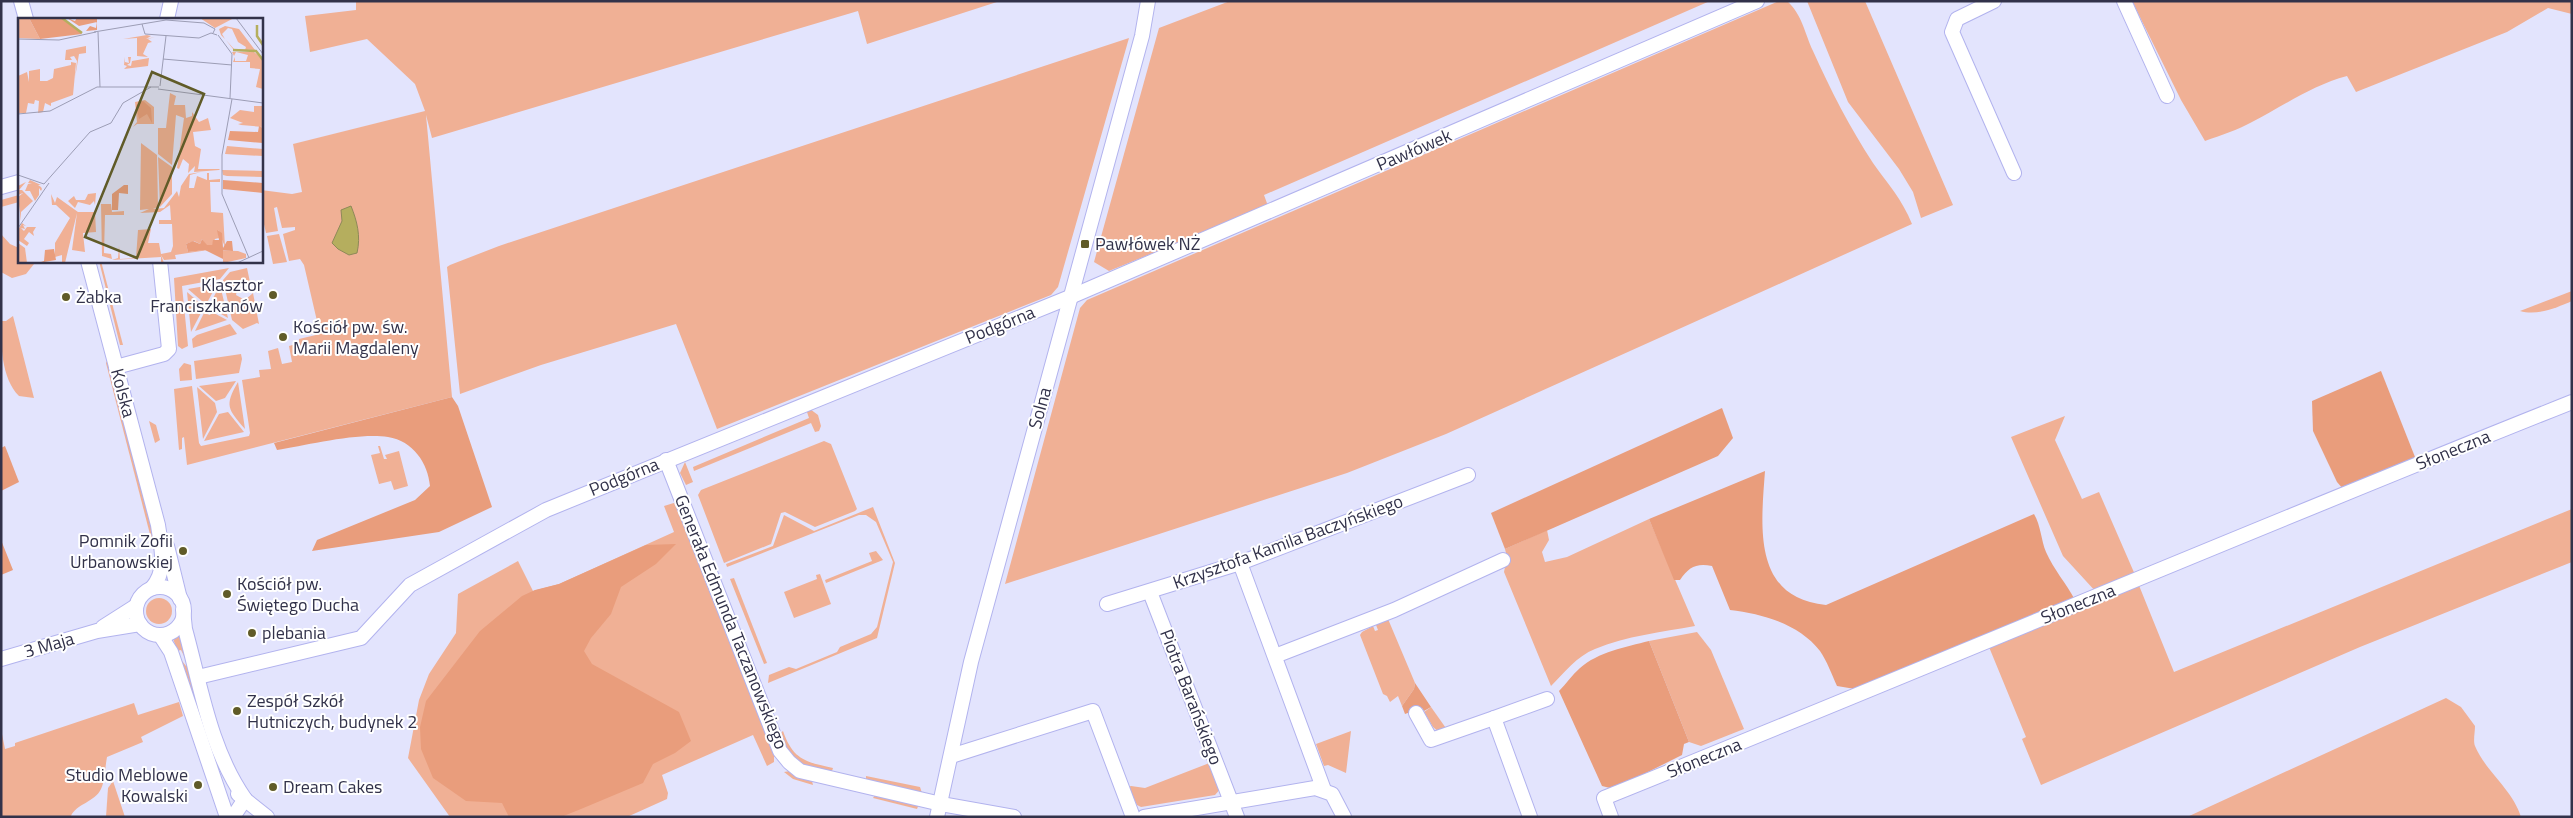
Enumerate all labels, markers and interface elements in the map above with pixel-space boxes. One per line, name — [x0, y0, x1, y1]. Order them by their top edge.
inset map — [18, 18, 262, 262]
street label: Pawłówek — [1372, 121, 1456, 178]
place label: Pawłówek NŻ — [1095, 230, 1200, 257]
marker: Pawłówek NŻ — [1079, 238, 1091, 250]
place label: Klasztor Franciszkanów — [150, 271, 263, 319]
place label: Żabka — [76, 283, 122, 310]
marker: Klasztor Franciszkanów — [267, 289, 279, 301]
marker: Żabka — [60, 291, 72, 303]
street label: Podgórna — [961, 298, 1039, 351]
place label: Kościół pw. św. Marii Magdaleny — [293, 313, 419, 361]
marker: Kościół pw. św. Marii Magdaleny — [277, 331, 289, 343]
street label: Kolska — [104, 365, 143, 420]
street label: Solna — [1021, 384, 1058, 432]
street label: Słoneczna — [2411, 422, 2494, 477]
street label: Podgórna — [585, 450, 663, 503]
street label: Krzysztofa Kamila Baczyńskiego — [1169, 487, 1407, 596]
street label: Generała Edmunda Taczanowskiego — [668, 491, 795, 753]
place label: Pomnik Zofii Urbanowskiej — [70, 527, 173, 575]
marker: Pomnik Zofii Urbanowskiej — [177, 545, 189, 557]
place label: Kościół pw. Świętego Ducha — [237, 570, 359, 618]
street label: Słoneczna — [2036, 576, 2119, 631]
marker: Kościół pw. Świętego Ducha — [221, 588, 233, 600]
place label: plebania — [262, 619, 326, 646]
street label: 3 Maja — [21, 624, 77, 665]
street label: Piotra Barańskiego — [1153, 625, 1230, 769]
marker: plebania — [246, 627, 258, 639]
place label: Zespół Szkół Hutniczych, budynek 2 — [247, 687, 417, 735]
marker: Zespół Szkół Hutniczych, budynek 2 — [231, 705, 243, 717]
street label: Słoneczna — [1662, 730, 1745, 785]
place label: Studio Meblowe Kowalski — [66, 761, 188, 809]
place label: Dream Cakes — [283, 773, 382, 800]
marker: Studio Meblowe Kowalski — [192, 779, 204, 791]
marker: Dream Cakes — [267, 781, 279, 793]

